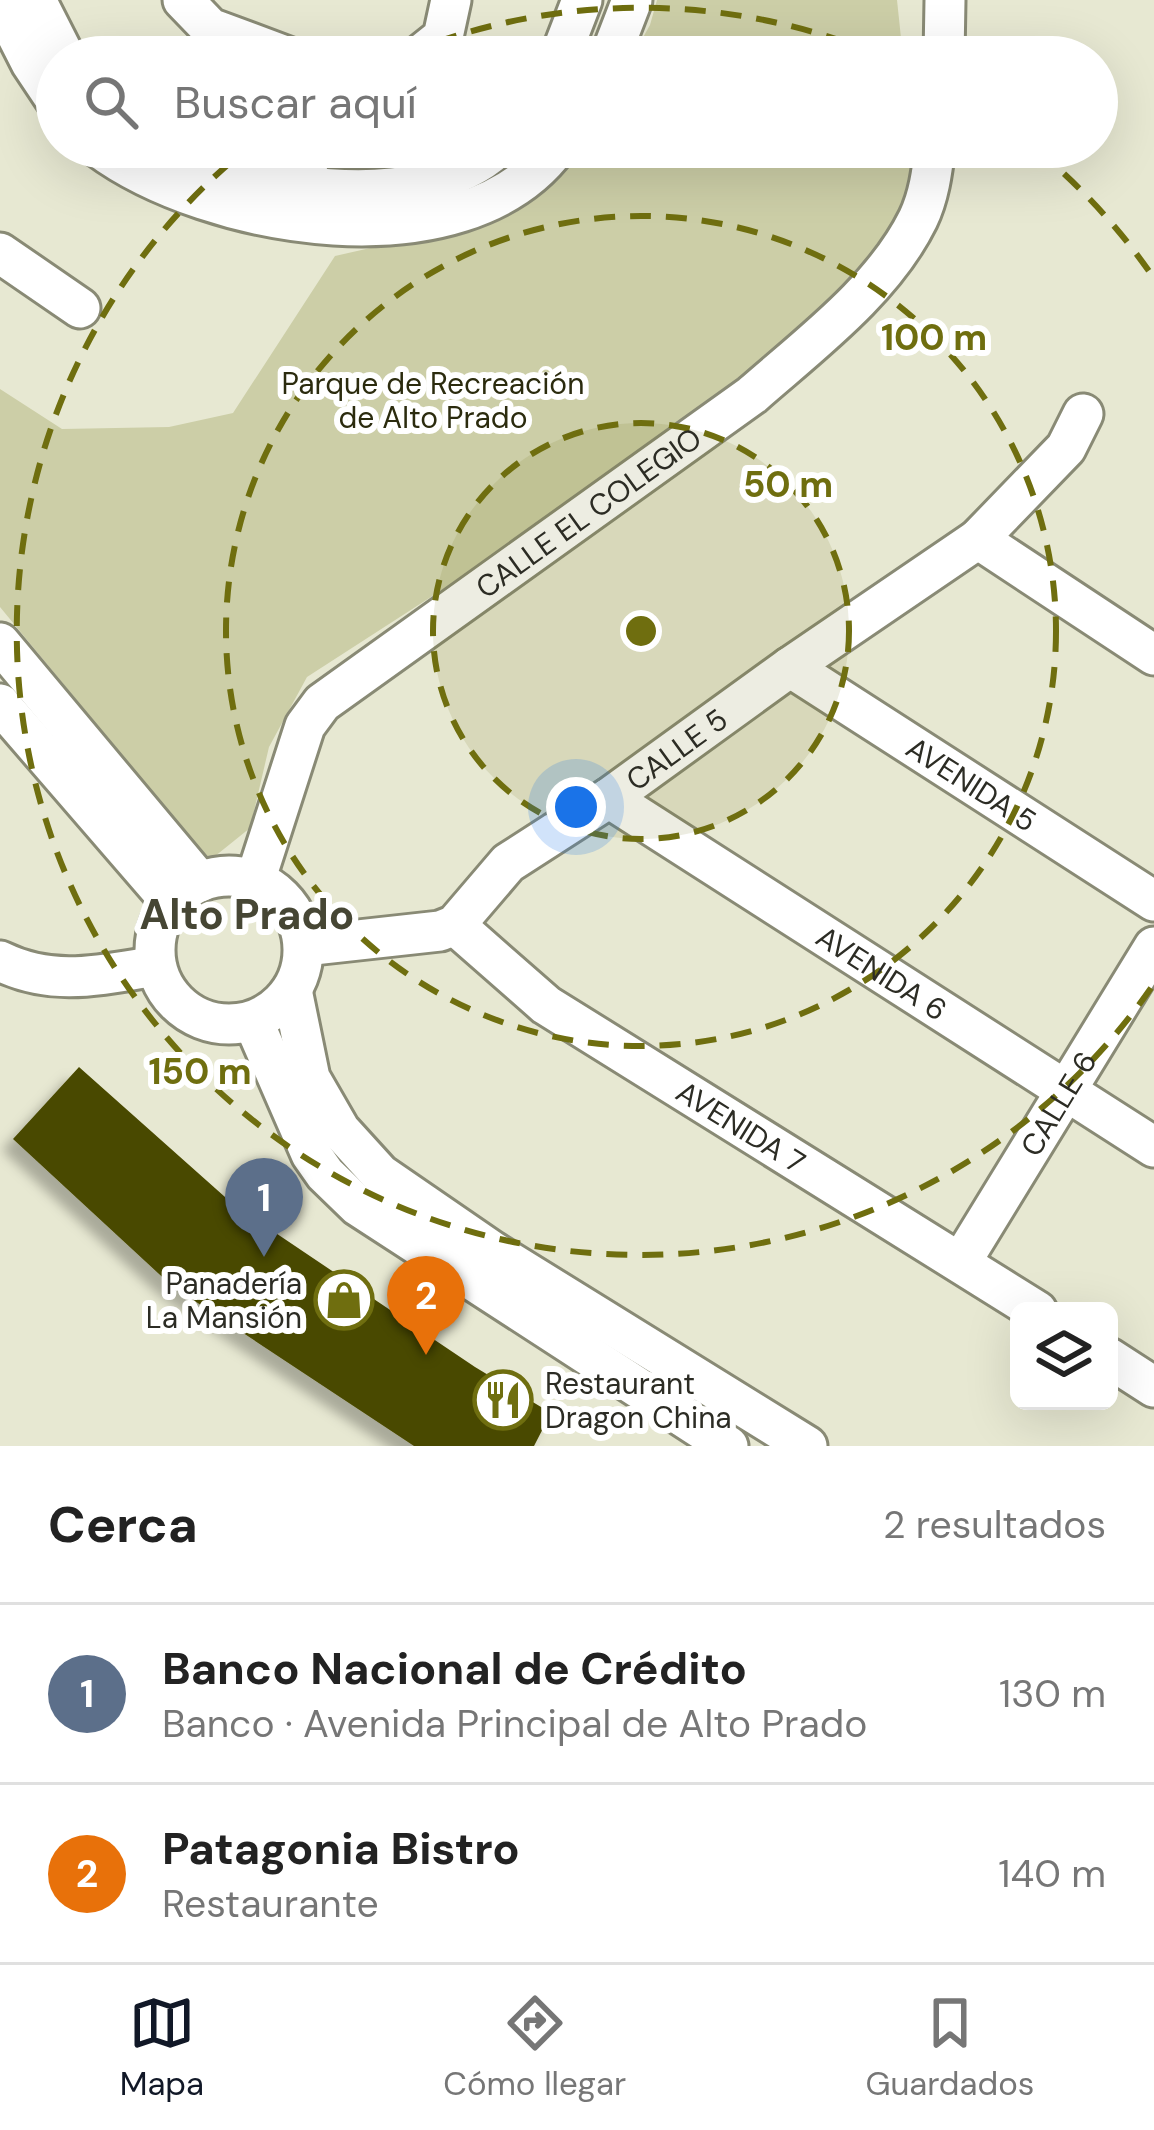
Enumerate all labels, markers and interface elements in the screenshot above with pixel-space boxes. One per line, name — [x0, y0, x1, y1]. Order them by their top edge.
search box — [36, 36, 1118, 168]
icon: search — [78, 69, 144, 135]
text: Buscar aquí — [174, 73, 417, 132]
text: 100 m — [881, 314, 987, 361]
park label: Parque de Recreación de Alto Prado — [282, 364, 584, 437]
street label: CALLE EL COLEGIO — [468, 418, 709, 606]
text: 50 m — [743, 461, 833, 508]
centre of rings — [620, 610, 662, 652]
street label: CALLE 5 — [618, 699, 735, 799]
street label: AVENIDA 5 — [899, 728, 1044, 840]
your location — [546, 777, 606, 837]
district label: Alto Prado — [140, 887, 354, 942]
street label: AVENIDA 6 — [809, 916, 955, 1029]
street label: CALLE 6 — [1011, 1044, 1105, 1163]
text: 150 m — [148, 1048, 252, 1095]
street label: AVENIDA 7 — [669, 1072, 813, 1181]
pin: 1 — [225, 1158, 303, 1257]
pin: 2 — [387, 1256, 465, 1355]
place label: Panadería La Mansión — [146, 1264, 302, 1337]
shop icon: Panadería La Mansión — [313, 1269, 375, 1331]
map controls — [1010, 1302, 1118, 1410]
button: layers — [1010, 1302, 1118, 1410]
place label: Restaurant Dragon China — [545, 1364, 732, 1437]
restaurant icon: Restaurant Dragon China — [472, 1369, 534, 1431]
text: Cerca — [48, 1491, 198, 1558]
text: 2 resultados — [883, 1499, 1106, 1550]
text: Banco Nacional de Crédito — [162, 1639, 747, 1698]
text: 1 — [80, 1668, 94, 1719]
text: 130 m — [999, 1668, 1106, 1719]
text: Banco · Avenida Principal de Alto Prado — [162, 1698, 867, 1749]
text: Patagonia Bistro — [162, 1819, 520, 1878]
text: 2 — [76, 1848, 98, 1899]
text: 140 m — [998, 1848, 1106, 1899]
text: Restaurante — [162, 1878, 379, 1929]
tab: Mapa — [120, 1990, 204, 2105]
tab: Cómo llegar — [443, 1990, 626, 2105]
tab: Guardados — [865, 1990, 1034, 2105]

